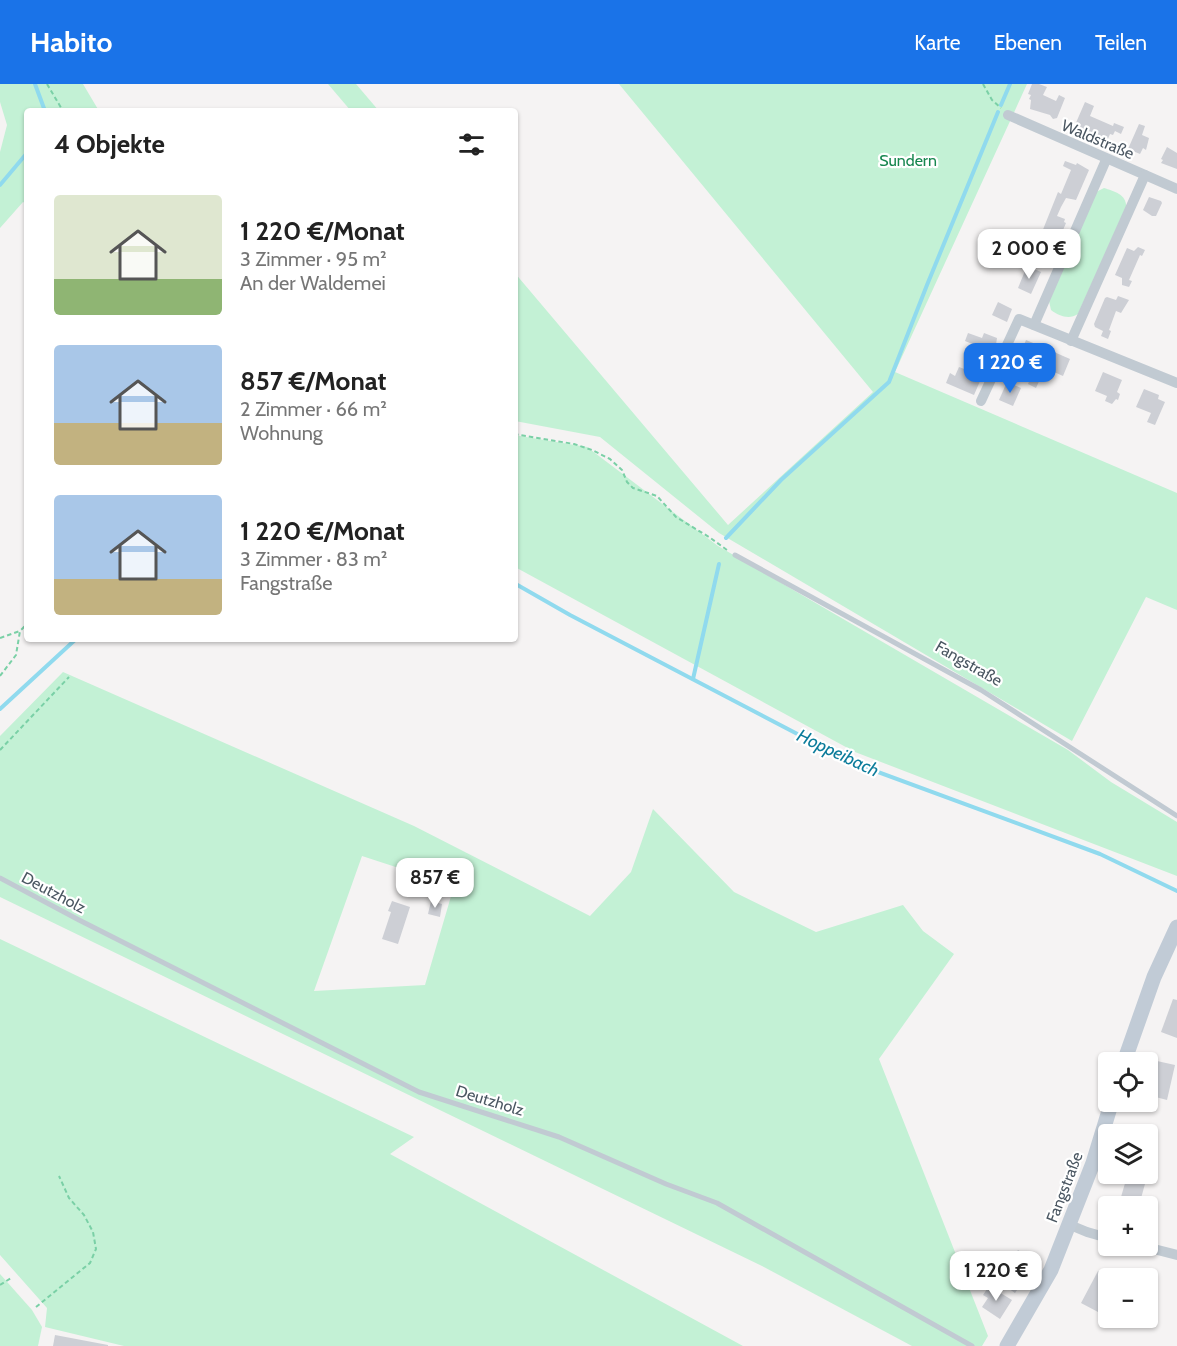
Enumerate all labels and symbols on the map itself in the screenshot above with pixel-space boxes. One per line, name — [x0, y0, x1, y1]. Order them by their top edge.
street label: Waldstraße — [1059, 116, 1137, 163]
park label: Sundern — [879, 151, 937, 170]
pin: 2 000 € — [974, 229, 1084, 280]
pin: 1 220 € — [955, 343, 1065, 394]
street label: Fangstraße — [932, 637, 1006, 690]
water label: Hoppeibach — [794, 724, 882, 782]
pin: 857 € — [393, 858, 477, 909]
street label: Deutzholz — [18, 868, 89, 917]
street label: Deutzholz — [454, 1081, 526, 1120]
street label: Fangstraße — [1042, 1149, 1087, 1225]
pin: 1 220 € — [941, 1251, 1051, 1302]

